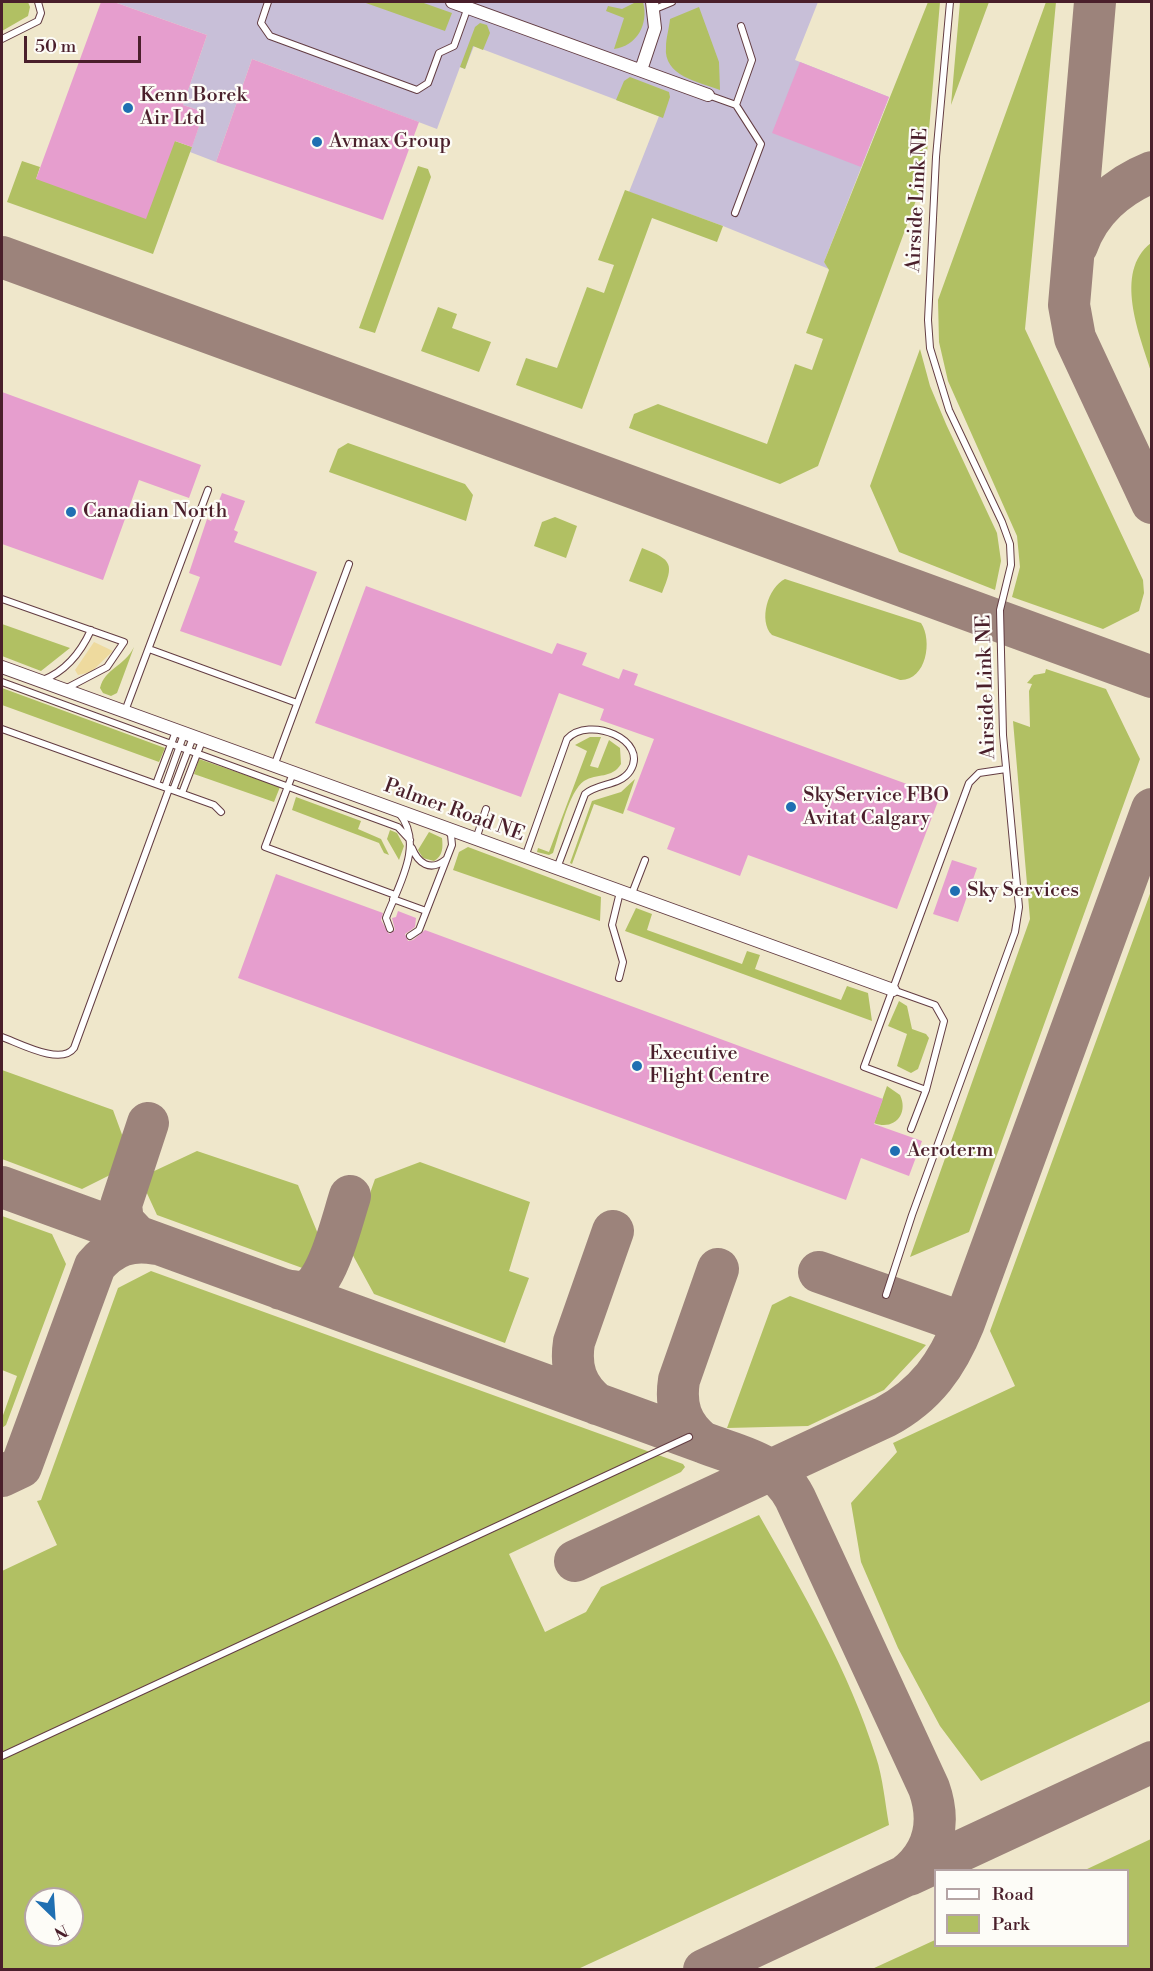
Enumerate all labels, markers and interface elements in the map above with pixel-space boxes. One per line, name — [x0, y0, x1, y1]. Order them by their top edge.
scale bar — [27, 24, 144, 62]
text: 50 m — [35, 35, 76, 58]
place label: Kenn Borek Air Ltd — [140, 84, 247, 131]
marker: Kenn Borek Air Ltd — [121, 101, 135, 115]
street label: Airside Link NE — [902, 127, 934, 273]
place label: Avmax Group — [329, 130, 451, 154]
marker: Avmax Group — [310, 135, 324, 149]
place label: Canadian North — [83, 500, 227, 524]
marker: Canadian North — [64, 505, 78, 519]
street label: Airside Link NE — [972, 614, 1002, 760]
street label: Palmer Road NE — [380, 774, 528, 848]
place label: SkyService FBO Avitat Calgary — [803, 784, 949, 831]
marker: SkyService FBO Avitat Calgary — [784, 800, 798, 814]
place label: Sky Services — [967, 879, 1079, 903]
marker: Sky Services — [948, 884, 962, 898]
place label: Executive Flight Centre — [649, 1042, 770, 1089]
marker: Executive Flight Centre — [630, 1059, 644, 1073]
place label: Aeroterm — [907, 1139, 993, 1163]
marker: Aeroterm — [888, 1144, 902, 1158]
legend — [934, 1869, 1129, 1947]
text: Road — [992, 1883, 1034, 1906]
north arrow — [24, 1887, 84, 1947]
text: Park — [992, 1913, 1029, 1936]
text: N — [51, 1920, 71, 1943]

